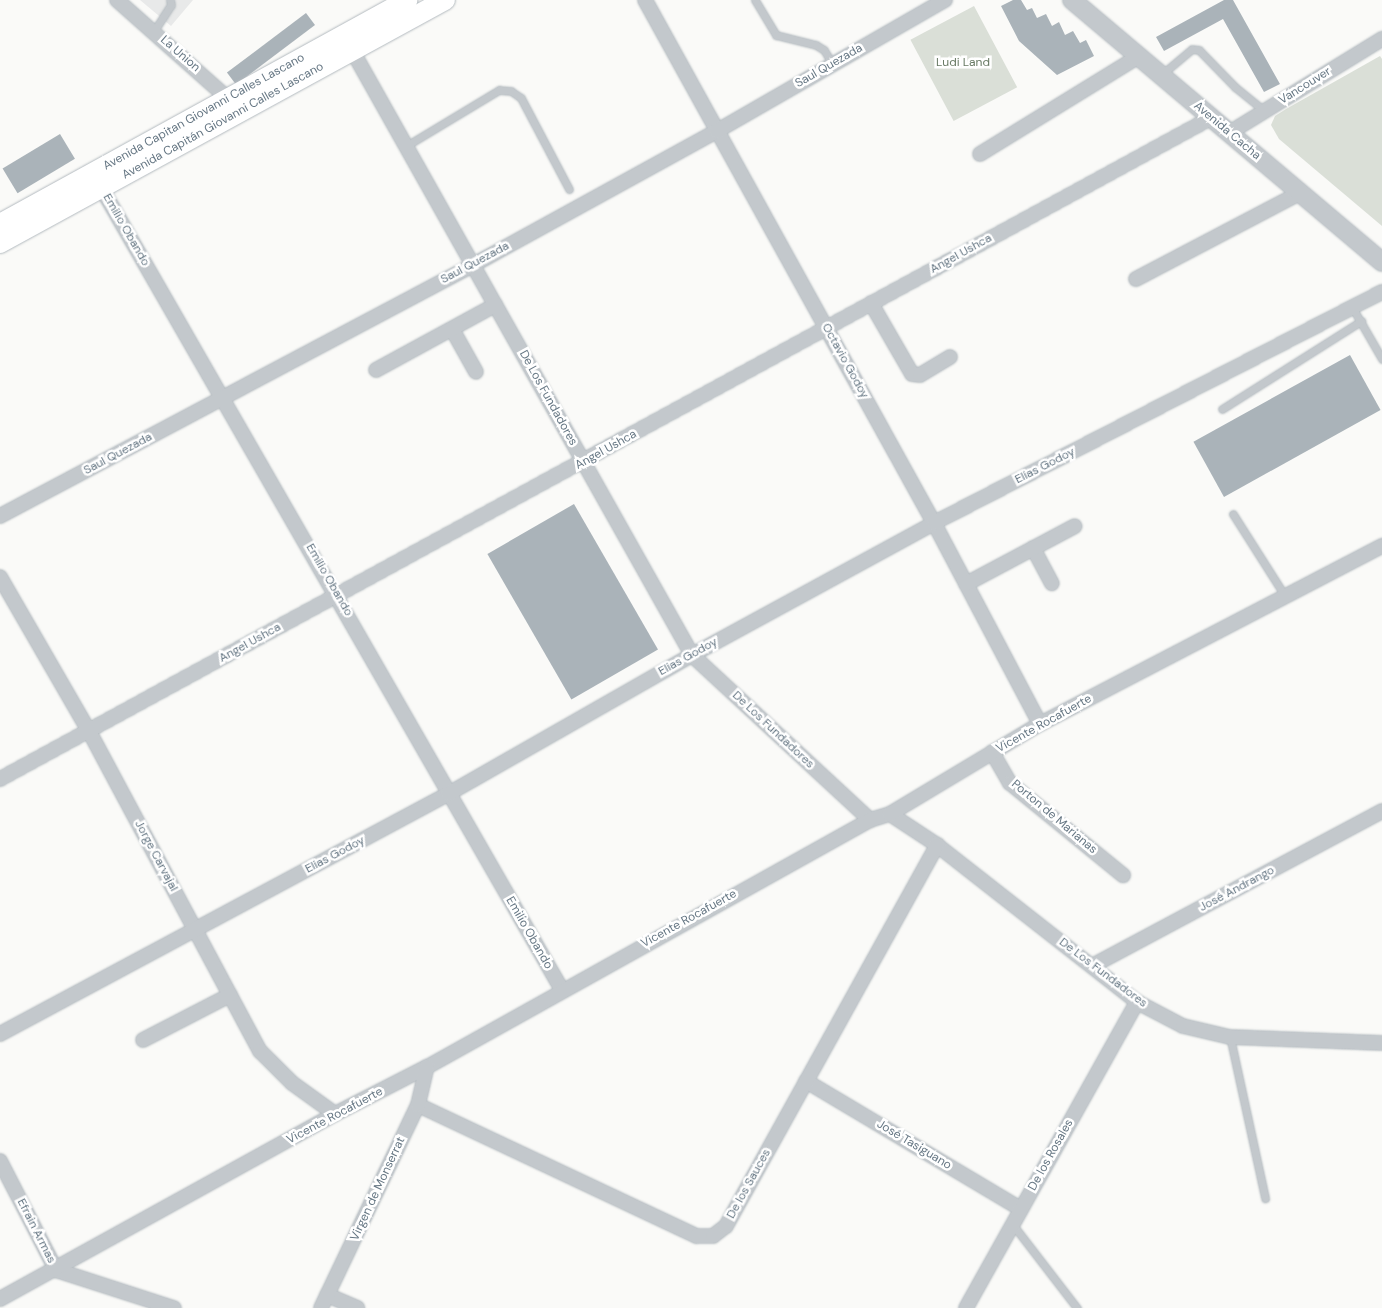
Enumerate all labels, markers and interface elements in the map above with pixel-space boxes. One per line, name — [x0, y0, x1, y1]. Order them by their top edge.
street label: La Union — [157, 33, 203, 75]
street label: Saul Quezada — [793, 41, 865, 91]
street label: Avenida Capitan Giovanni Calles Lascano — [101, 50, 307, 174]
park label: Ludi Land — [936, 56, 990, 70]
street label: Avenida Capitán Giovanni Calles Lascano — [120, 59, 326, 183]
street label: Vancouver — [1276, 64, 1334, 108]
street label: Avenida Cacha — [1191, 99, 1263, 163]
street label: Emilio Obando — [99, 191, 153, 269]
street label: Angel Ushca — [928, 231, 994, 277]
street label: Saul Quezada — [438, 239, 512, 287]
street label: Octavio Godoy — [818, 321, 872, 401]
street label: De Los Fundadores — [516, 348, 580, 448]
street label: Angel Ushca — [573, 427, 639, 473]
street label: Saul Quezada — [81, 430, 155, 478]
street label: Elias Godoy — [1013, 445, 1077, 487]
street label: Emilio Obando — [302, 541, 356, 619]
street label: Angel Ushca — [217, 620, 283, 666]
street label: Elias Godoy — [656, 635, 720, 679]
street label: De Los Fundadores — [729, 688, 817, 772]
street label: Vicente Rocafuerte — [994, 692, 1094, 756]
street label: Porton de Marianas — [1008, 777, 1100, 857]
street label: Jorge Carvajal — [131, 818, 181, 894]
street label: Elias Godoy — [303, 833, 367, 877]
street label: José Andrango — [1197, 863, 1277, 915]
street label: Vicente Rocafuerte — [639, 887, 739, 951]
street label: Emilio Obando — [502, 894, 556, 972]
street label: De Los Fundadores — [1056, 935, 1150, 1011]
street label: Vicente Rocafuerte — [284, 1085, 386, 1147]
street label: José Tasiguano — [874, 1117, 954, 1173]
street label: De los Rosales — [1025, 1117, 1077, 1193]
street label: Virgen de Monserrat — [348, 1135, 408, 1243]
street label: De los Sauces — [724, 1147, 774, 1221]
street label: Efrain Armas — [14, 1196, 58, 1266]

